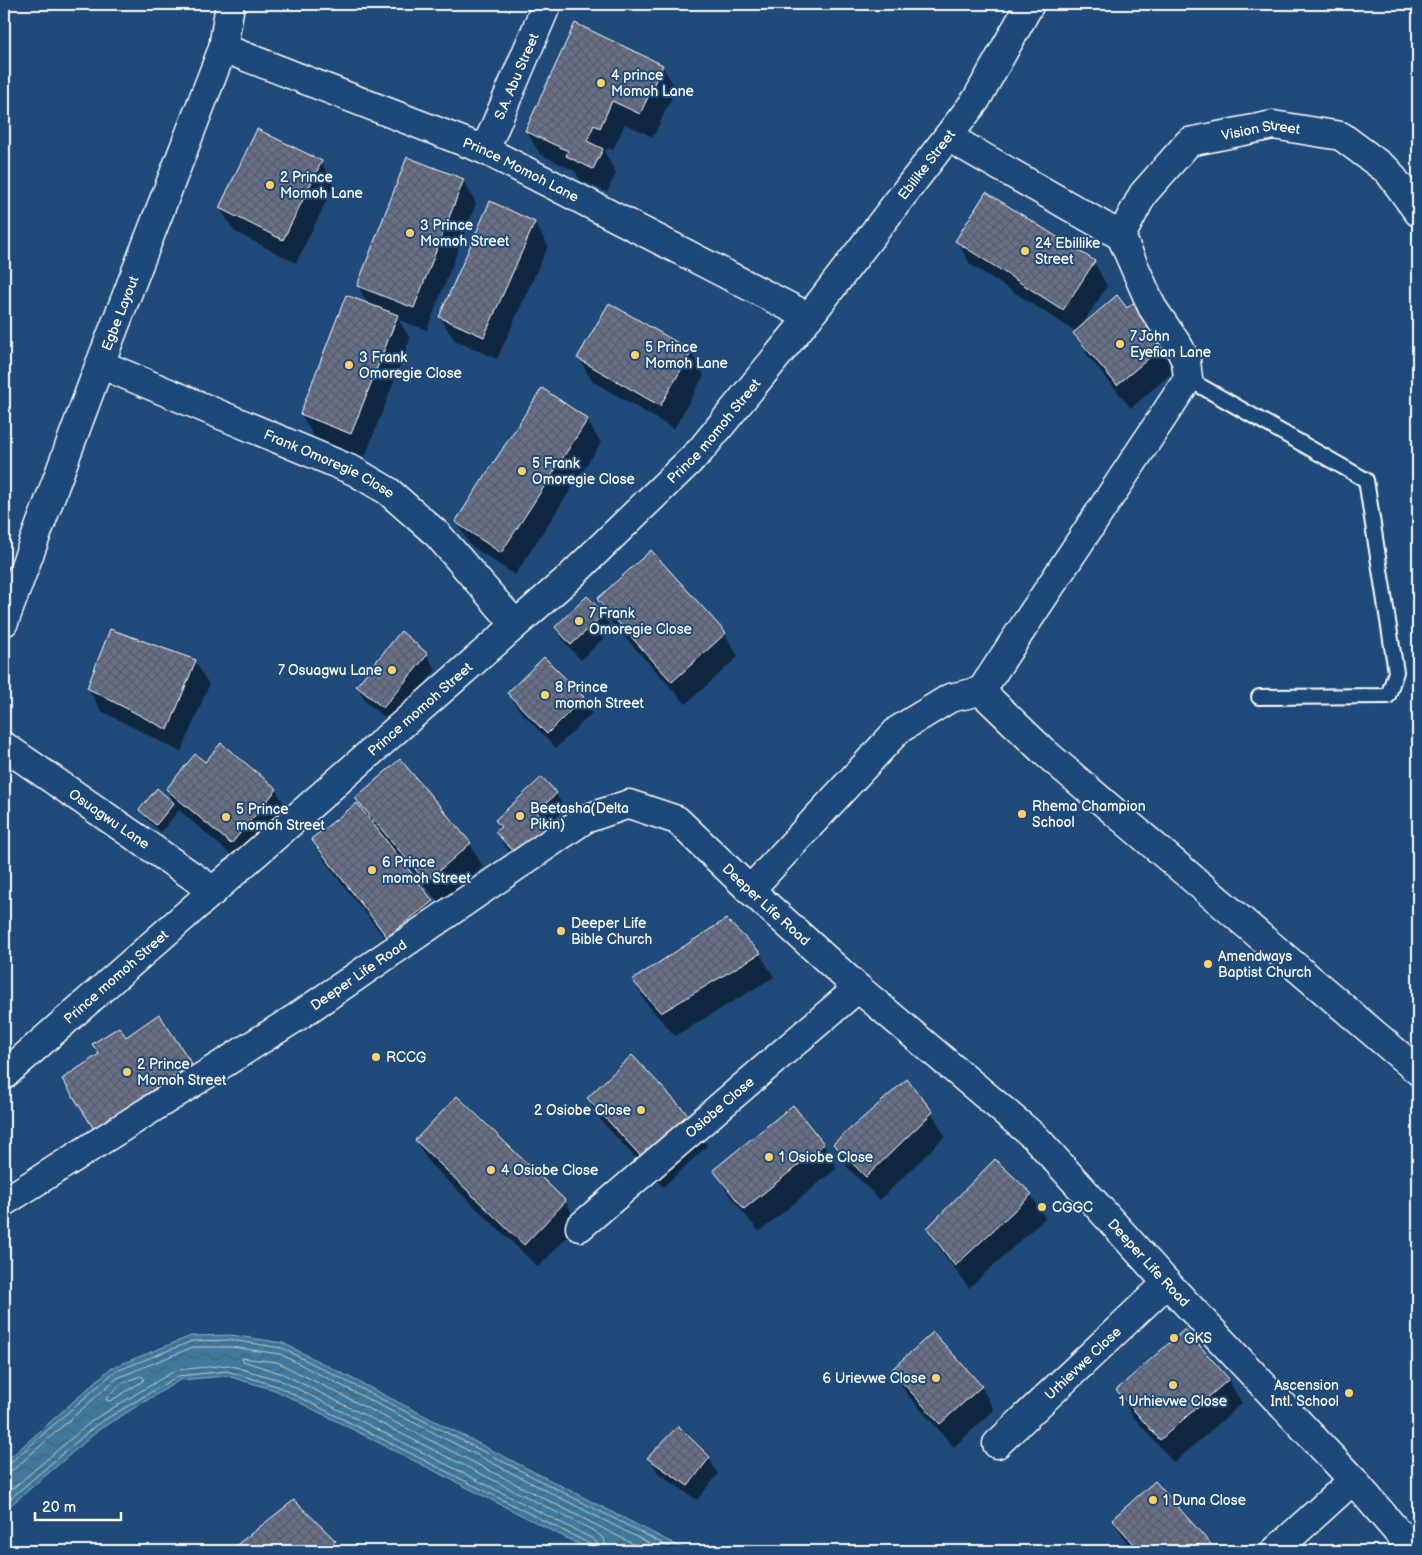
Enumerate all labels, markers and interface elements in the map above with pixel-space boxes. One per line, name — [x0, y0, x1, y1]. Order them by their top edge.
street label: S.A. Abu Street — [491, 30, 543, 122]
place label: 4 prince Momoh Lane — [611, 67, 694, 100]
marker: 4 prince Momoh Lane — [595, 77, 607, 89]
street label: Vision Street — [1220, 117, 1302, 144]
street label: Ebilike Street — [894, 126, 959, 203]
street label: Prince Momoh Lane — [460, 134, 582, 206]
place label: 2 Prince Momoh Lane — [280, 169, 363, 202]
marker: 2 Prince Momoh Lane — [264, 179, 276, 191]
place label: 3 Prince Momoh Street — [420, 217, 510, 250]
marker: 3 Prince Momoh Street — [404, 227, 416, 239]
place label: 24 Ebillike Street — [1035, 235, 1100, 268]
marker: 24 Ebillike Street — [1019, 245, 1031, 257]
street label: Egbe Layout — [98, 273, 143, 353]
place label: 7 John Eyefian Lane — [1130, 328, 1211, 361]
marker: 7 John Eyefian Lane — [1114, 338, 1126, 350]
place label: 5 Prince Momoh Lane — [645, 339, 728, 372]
place label: 3 Frank Omoregie Close — [359, 349, 462, 382]
marker: 5 Prince Momoh Lane — [629, 349, 641, 361]
marker: 3 Frank Omoregie Close — [343, 359, 355, 371]
street label: Prince momoh Street — [664, 375, 765, 487]
street label: Frank Omoregie Close — [261, 426, 398, 502]
place label: 5 Frank Omoregie Close — [532, 455, 635, 488]
marker: 5 Frank Omoregie Close — [516, 465, 528, 477]
place label: 7 Frank Omoregie Close — [589, 605, 692, 638]
marker: 7 Frank Omoregie Close — [573, 615, 585, 627]
street label: Prince momoh Street — [365, 658, 476, 760]
place label: 7 Osuagwu Lane — [278, 662, 382, 679]
marker: 7 Osuagwu Lane — [386, 664, 398, 676]
place label: 8 Prince momoh Street — [555, 679, 644, 712]
marker: 8 Prince momoh Street — [539, 689, 551, 701]
street label: Osuagwu Lane — [65, 785, 153, 853]
place label: Rhema Champion School — [1032, 798, 1146, 831]
place label: Beetasha(Delta Pikin) — [530, 800, 629, 833]
place label: 5 Prince momoh Street — [236, 801, 325, 834]
marker: Rhema Champion School — [1016, 808, 1028, 820]
marker: Beetasha(Delta Pikin) — [514, 810, 526, 822]
marker: 5 Prince momoh Street — [220, 811, 232, 823]
place label: 6 Prince momoh Street — [382, 854, 471, 887]
street label: Deeper Life Road — [719, 860, 813, 949]
marker: 6 Prince momoh Street — [366, 864, 378, 876]
place label: Deeper Life Bible Church — [571, 915, 652, 948]
marker: Deeper Life Bible Church — [555, 925, 567, 937]
street label: Prince momoh Street — [60, 926, 172, 1027]
street label: Deeper Life Road — [307, 936, 410, 1014]
place label: Amendways Baptist Church — [1218, 948, 1312, 981]
marker: Amendways Baptist Church — [1202, 958, 1214, 970]
place label: RCCG — [386, 1049, 427, 1066]
marker: RCCG — [370, 1051, 382, 1063]
place label: 2 Prince Momoh Street — [137, 1056, 227, 1089]
marker: 2 Prince Momoh Street — [121, 1066, 133, 1078]
street label: Osiobe Close — [682, 1073, 758, 1142]
place label: 2 Osiobe Close — [534, 1102, 631, 1119]
marker: 2 Osiobe Close — [635, 1104, 647, 1116]
place label: 1 Osiobe Close — [779, 1149, 873, 1166]
marker: 1 Osiobe Close — [763, 1151, 775, 1163]
place label: 4 Osiobe Close — [501, 1162, 598, 1179]
marker: 4 Osiobe Close — [485, 1164, 497, 1176]
place label: CGGC — [1052, 1199, 1093, 1216]
marker: CGGC — [1036, 1201, 1048, 1213]
street label: Deeper Life Road — [1104, 1215, 1193, 1310]
street label: Urhievwe Close — [1041, 1323, 1125, 1403]
place label: GKS — [1184, 1330, 1212, 1347]
marker: GKS — [1168, 1332, 1180, 1344]
place label: 6 Urievwe Close — [823, 1370, 926, 1387]
marker: 6 Urievwe Close — [930, 1372, 942, 1384]
place label: Ascension Intl. School — [1270, 1377, 1339, 1410]
marker: 1 Urhievwe Close — [1167, 1379, 1179, 1391]
marker: Ascension Intl. School — [1343, 1387, 1355, 1399]
place label: 1 Urhievwe Close — [1119, 1393, 1227, 1410]
scale bar — [35, 1490, 121, 1522]
place label: 1 Duna Close — [1163, 1492, 1246, 1509]
marker: 1 Duna Close — [1147, 1494, 1159, 1506]
text: 20 m — [42, 1498, 76, 1517]

